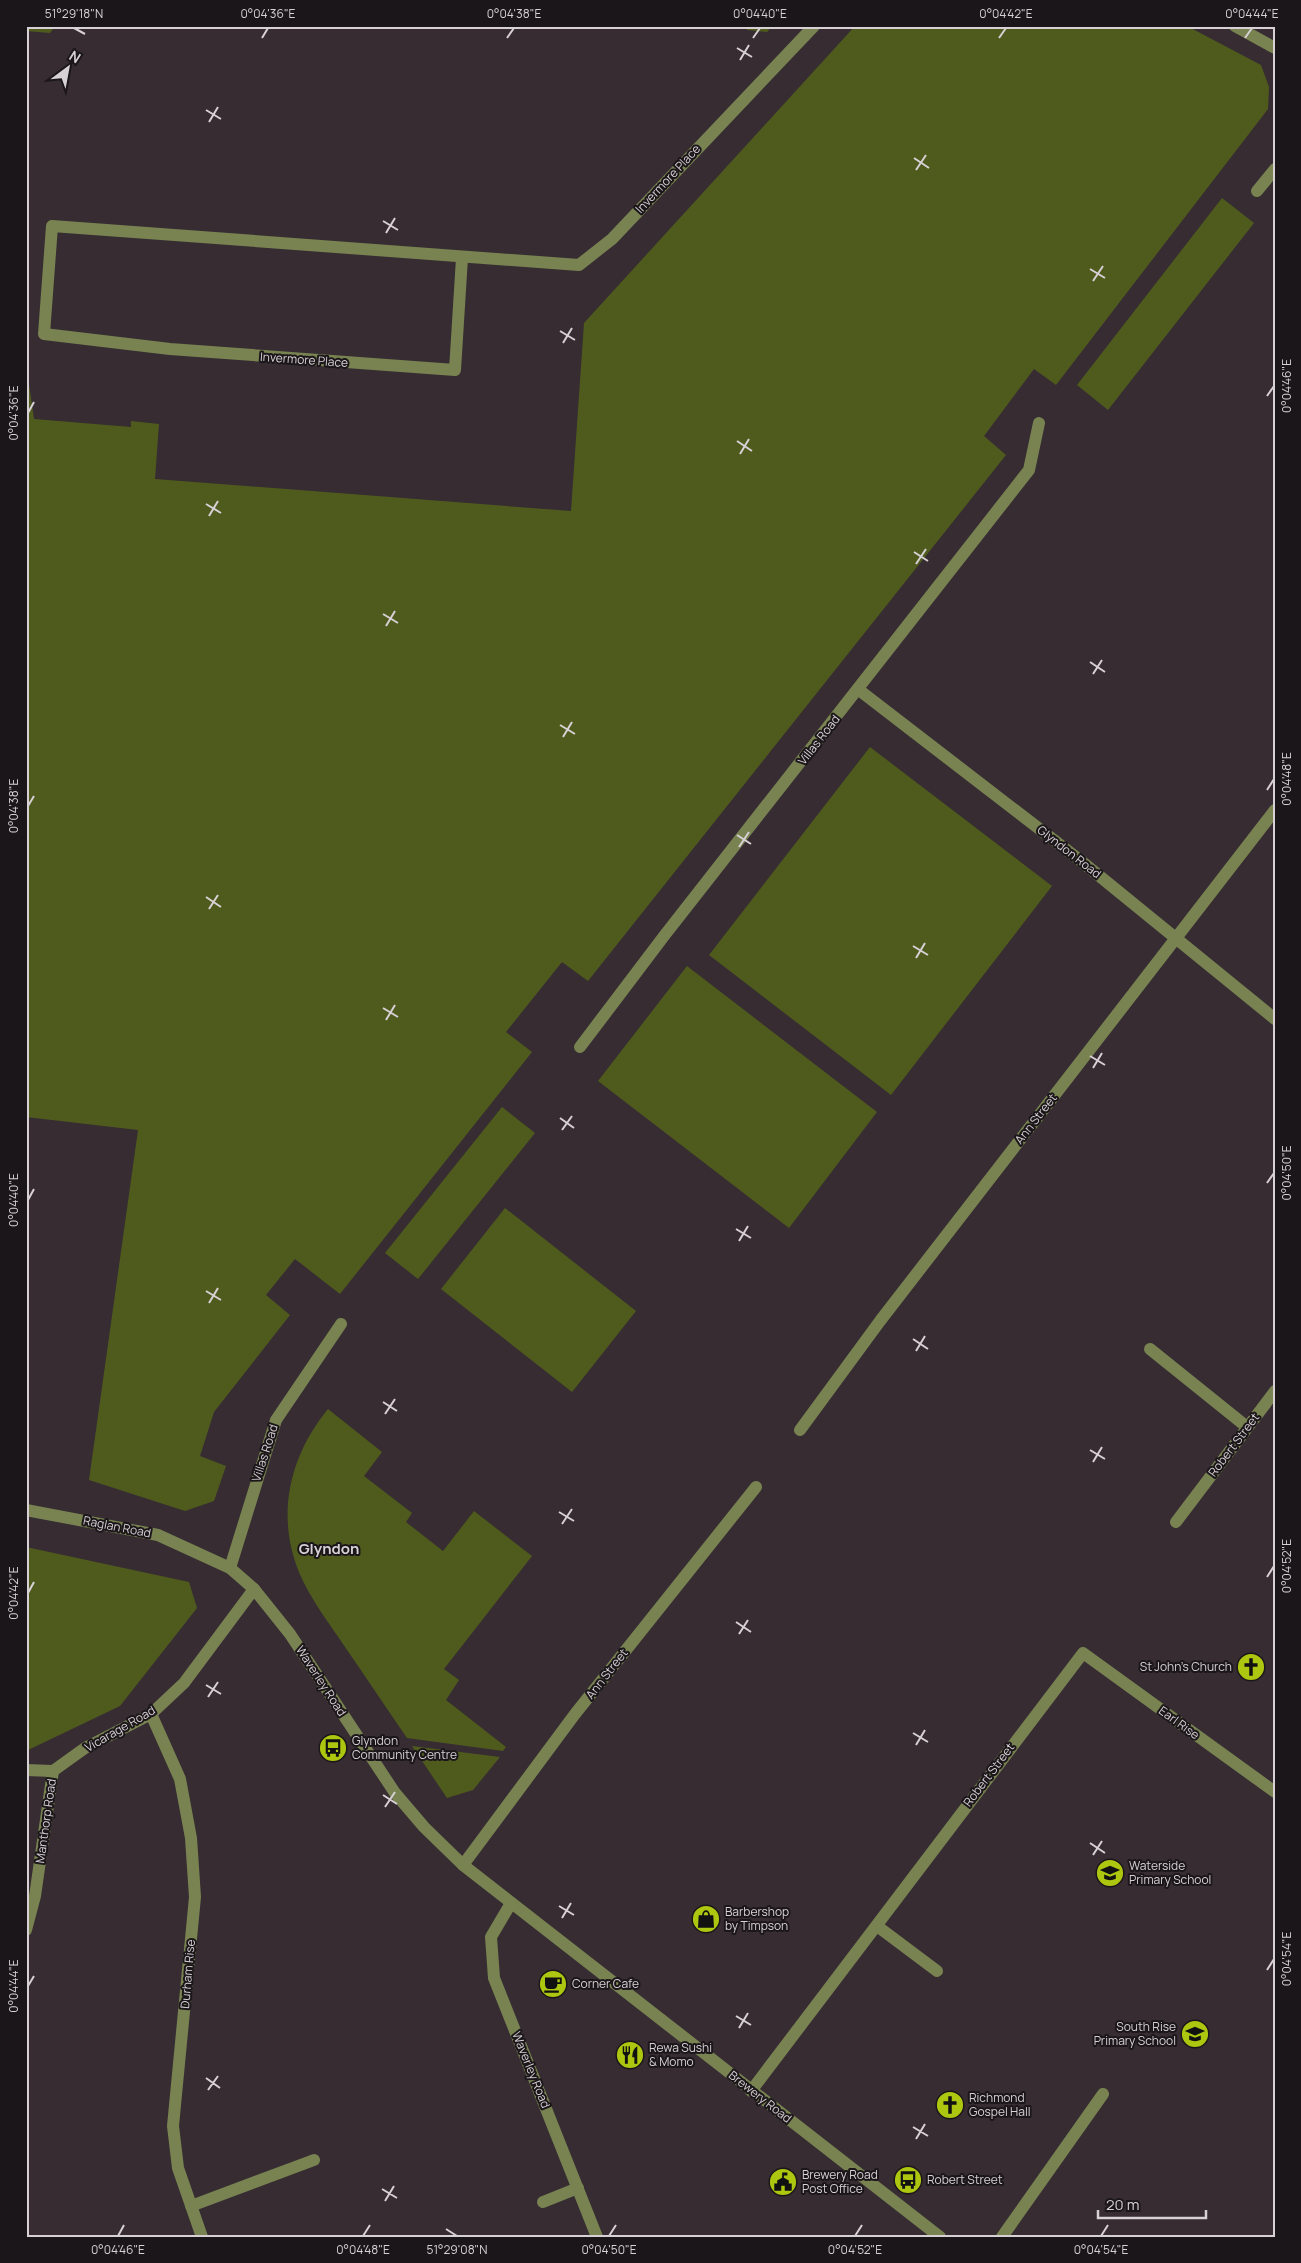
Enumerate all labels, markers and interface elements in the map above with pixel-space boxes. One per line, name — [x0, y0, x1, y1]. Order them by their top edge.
text: 51°29'18"N — [45, 5, 103, 22]
text: 0°04'36"E — [241, 5, 296, 22]
text: 0°04'38"E — [487, 5, 541, 22]
text: 0°04'40"E — [733, 5, 787, 22]
text: 0°04'42"E — [979, 5, 1033, 22]
text: 0°04'44"E — [1225, 5, 1279, 22]
north arrow — [42, 42, 92, 92]
text: N — [66, 46, 84, 67]
street label: Invermore Place — [631, 141, 704, 217]
street label: Invermore Place — [259, 348, 349, 371]
text: 0°04'46"E — [1278, 359, 1295, 413]
text: 0°04'36"E — [5, 385, 22, 440]
street label: Villas Road — [794, 711, 844, 768]
text: 0°04'48"E — [1278, 752, 1295, 806]
text: 0°04'38"E — [5, 779, 22, 833]
street label: Glyndon Road — [1034, 821, 1105, 882]
street label: Ann Street — [1011, 1090, 1061, 1147]
text: 0°04'50"E — [1278, 1145, 1295, 1201]
text: 0°04'40"E — [5, 1173, 22, 1227]
street label: Robert Street — [1204, 1409, 1263, 1480]
street label: Villas Road — [247, 1422, 282, 1484]
street label: Raglan Road — [82, 1512, 152, 1541]
district label: Glyndon — [299, 1538, 359, 1559]
text: 0°04'52"E — [1278, 1539, 1295, 1593]
text: 0°04'42"E — [5, 1566, 22, 1620]
street label: Waverley Road — [292, 1642, 351, 1719]
street label: Ann Street — [582, 1645, 632, 1702]
church icon: St John's Church — [1236, 1652, 1266, 1682]
place label: St John's Church — [1140, 1658, 1232, 1675]
street label: Vicarage Road — [81, 1702, 158, 1756]
street label: Earl Rise — [1155, 1702, 1203, 1743]
place label: Glyndon Community Centre — [352, 1732, 457, 1763]
bus stop icon: Glyndon Community Centre — [318, 1733, 348, 1763]
street label: Robert Street — [959, 1739, 1018, 1810]
street label: Manthorp Road — [31, 1778, 60, 1864]
place label: Waterside Primary School — [1129, 1857, 1211, 1888]
school or university icon: Waterside Primary School — [1095, 1858, 1125, 1888]
place label: Barbershop by Timpson — [725, 1903, 789, 1934]
shop icon: Barbershop by Timpson — [691, 1904, 721, 1934]
text: 0°04'54"E — [1278, 1932, 1295, 1986]
street label: Durham Rise — [176, 1939, 199, 2009]
text: 0°04'44"E — [5, 1959, 22, 2013]
cafe icon: Corner Cafe — [538, 1969, 568, 1999]
place label: Corner Cafe — [572, 1975, 639, 1992]
place label: South Rise Primary School — [1094, 2018, 1176, 2049]
school or university icon: South Rise Primary School — [1180, 2019, 1210, 2049]
street label: Waverley Road — [508, 2029, 555, 2111]
place label: Rewa Sushi & Momo — [649, 2039, 712, 2070]
restaurant icon: Rewa Sushi & Momo — [615, 2040, 645, 2070]
street label: Brewery Road — [725, 2067, 795, 2127]
place label: Richmond Gospel Hall — [969, 2089, 1031, 2120]
church icon: Richmond Gospel Hall — [935, 2090, 965, 2120]
bus stop icon: Robert Street — [893, 2165, 923, 2195]
place label: Brewery Road Post Office — [802, 2166, 878, 2197]
public building icon: Brewery Road Post Office — [768, 2167, 798, 2197]
place label: Robert Street — [927, 2171, 1003, 2188]
scale bar — [1098, 2188, 1206, 2220]
text: 20 m — [1106, 2194, 1139, 2215]
text: 0°04'46"E — [91, 2241, 145, 2258]
text: 0°04'48"E — [336, 2241, 390, 2258]
text: 51°29'08"N — [426, 2241, 488, 2258]
text: 0°04'50"E — [581, 2241, 637, 2258]
text: 0°04'52"E — [828, 2241, 882, 2258]
text: 0°04'54"E — [1074, 2241, 1128, 2258]

